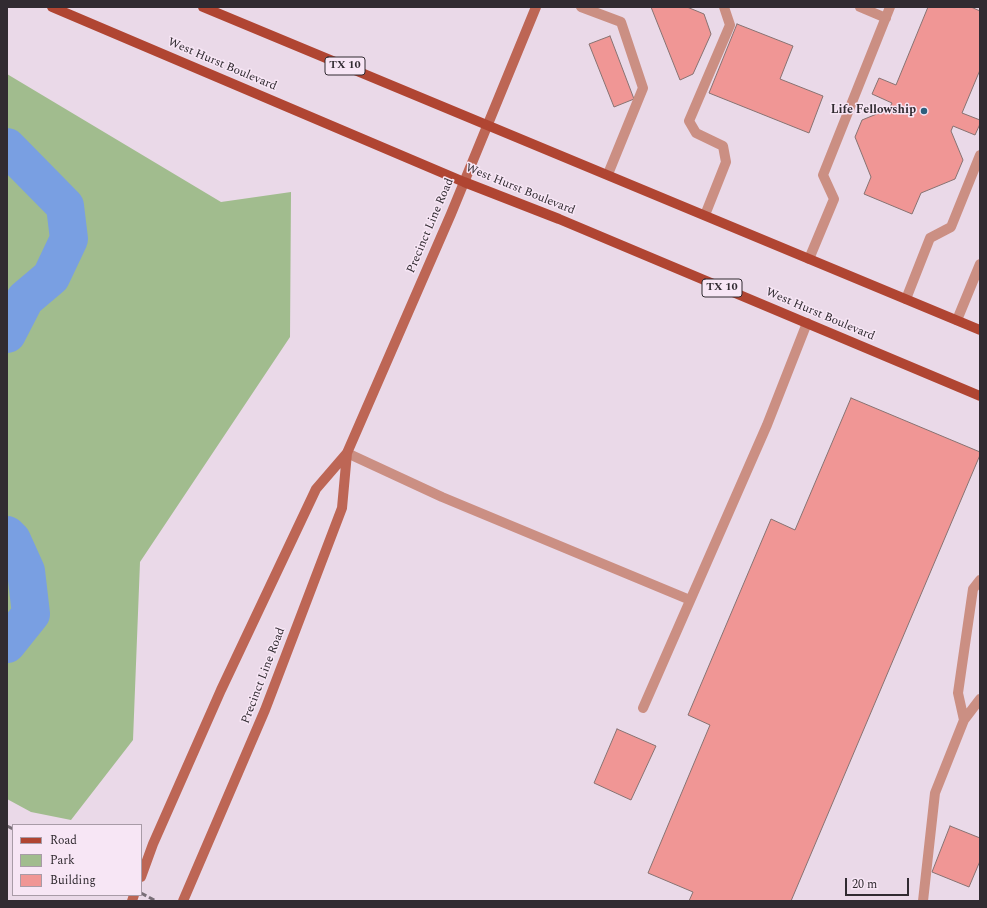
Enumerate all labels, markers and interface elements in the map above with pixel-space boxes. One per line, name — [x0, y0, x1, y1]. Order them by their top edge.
street label: West Hurst Boulevard — [165, 36, 279, 94]
road number: TX 10 — [325, 57, 365, 75]
place label: Life Fellowship — [831, 104, 916, 118]
marker: Life Fellowship — [919, 106, 929, 116]
street label: West Hurst Boulevard — [463, 161, 577, 219]
street label: Precinct Line Road — [404, 176, 458, 276]
road number: TX 10 — [702, 279, 742, 297]
street label: West Hurst Boulevard — [763, 286, 877, 344]
street label: Precinct Line Road — [239, 626, 289, 726]
legend — [12, 824, 142, 896]
text: Road — [50, 831, 77, 850]
text: Park — [50, 851, 75, 870]
scale bar — [847, 870, 911, 896]
text: Building — [50, 871, 96, 890]
text: 20 m — [852, 875, 877, 894]

